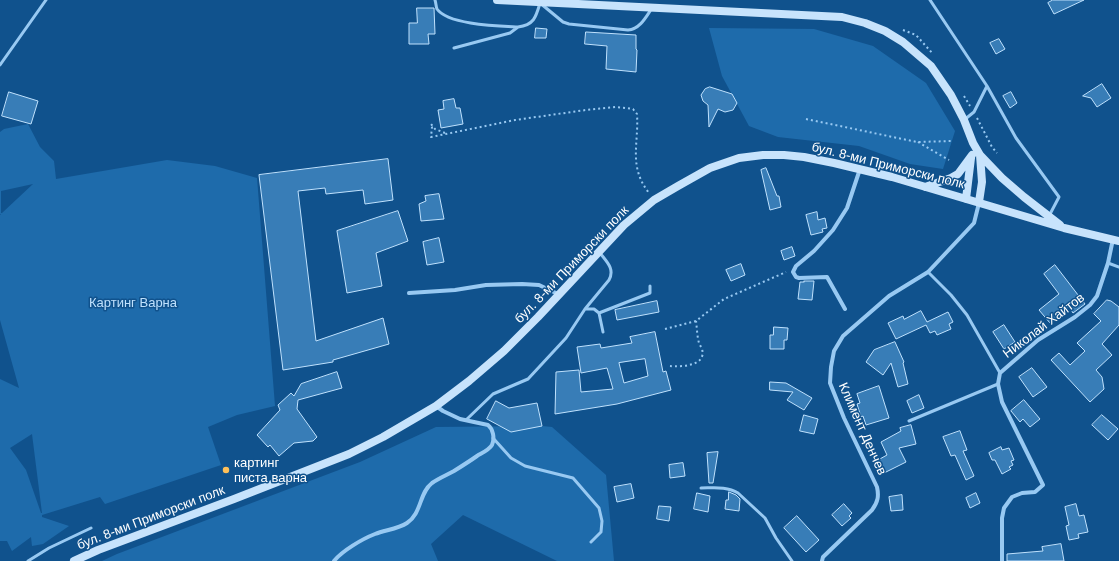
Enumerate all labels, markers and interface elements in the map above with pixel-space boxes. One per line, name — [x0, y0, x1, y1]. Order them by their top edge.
street label: бул. 8-ми Приморски полк — [810, 139, 966, 193]
street label: бул. 8-ми Приморски полк — [512, 203, 632, 327]
street label: Николай Хайтов — [1000, 290, 1088, 362]
park label: Картинг Варна — [89, 295, 177, 311]
street label: Климент Денчев — [835, 380, 889, 478]
place label: картинг писта варна — [234, 455, 307, 486]
marker: картинг писта варна — [221, 465, 231, 475]
street label: бул. 8-ми Приморски полк — [75, 483, 227, 553]

